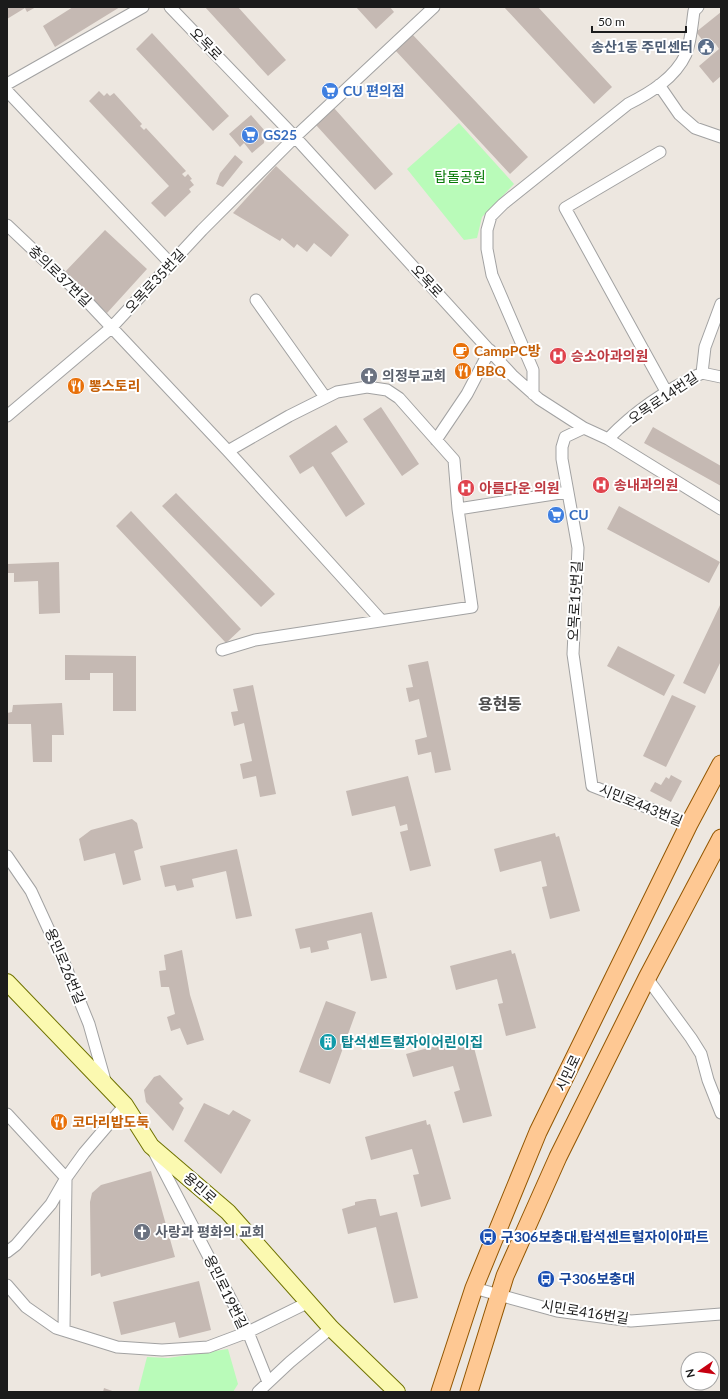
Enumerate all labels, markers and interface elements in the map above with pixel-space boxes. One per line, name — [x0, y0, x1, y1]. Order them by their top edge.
scale bar — [592, 8, 686, 34]
text: 50 m — [598, 14, 625, 29]
street label: 오목로 — [187, 24, 226, 64]
public building icon: 송산1동 주민센터 — [696, 37, 716, 57]
place label: 송산1동 주민센터 — [591, 38, 693, 55]
supermarket icon: CU 편의점 — [320, 81, 340, 101]
place label: CU 편의점 — [343, 82, 405, 99]
supermarket icon: GS25 — [240, 125, 260, 145]
place label: GS25 — [263, 126, 297, 143]
park label: 탑돌공원 — [434, 168, 486, 185]
street label: 충의로37번길 — [25, 242, 95, 310]
street label: 오목로35번길 — [121, 245, 188, 316]
street label: 오목로 — [408, 261, 447, 301]
cafe icon: CampPC방 — [451, 341, 471, 361]
place label: CampPC방 — [474, 342, 541, 359]
hospital icon: 승소아과의원 — [548, 346, 568, 366]
place label: 승소아과의원 — [571, 347, 648, 364]
restaurant icon: BBQ — [453, 361, 473, 381]
place label: BBQ — [476, 362, 506, 379]
church icon: 의정부교회 — [359, 366, 379, 386]
place label: 의정부교회 — [382, 367, 446, 384]
street label: 오목로14번길 — [625, 368, 701, 427]
restaurant icon: 뽕스토리 — [66, 376, 86, 396]
place label: 뽕스토리 — [89, 377, 141, 394]
hospital icon: 송내과의원 — [591, 475, 611, 495]
place label: 송내과의원 — [614, 476, 678, 493]
hospital icon: 아름다운 의원 — [456, 478, 476, 498]
place label: 아름다운 의원 — [479, 479, 560, 496]
supermarket icon: CU — [546, 505, 566, 525]
place label: CU — [569, 506, 589, 523]
street label: 오목로15번길 — [564, 560, 585, 642]
district label: 용현동 — [478, 694, 522, 713]
street label: 시민로443번길 — [597, 780, 686, 829]
street label: 용민로26번길 — [42, 925, 89, 1006]
building icon: 탑석센트럴자이어린이집 — [318, 1032, 338, 1052]
place label: 탑석센트럴자이어린이집 — [341, 1033, 483, 1050]
street label: 시민로 — [551, 1052, 584, 1094]
restaurant icon: 코다리밥도둑 — [49, 1112, 69, 1132]
place label: 코다리밥도둑 — [72, 1113, 149, 1130]
street label: 용민로 — [180, 1169, 221, 1207]
church icon: 사랑과 평화의 교회 — [132, 1222, 152, 1242]
place label: 사랑과 평화의 교회 — [155, 1223, 265, 1240]
bus stop icon: 구306보충대.탑석센트럴자이아파트 — [478, 1227, 498, 1247]
place label: 구306보충대.탑석센트럴자이아파트 — [501, 1228, 709, 1245]
street label: 용민로19번길 — [201, 1252, 252, 1332]
bus stop icon: 구306보충대 — [536, 1269, 556, 1289]
place label: 구306보충대 — [559, 1270, 635, 1287]
street label: 시민로416번길 — [540, 1296, 630, 1327]
north arrow — [680, 1351, 720, 1391]
text: N — [682, 1368, 697, 1379]

